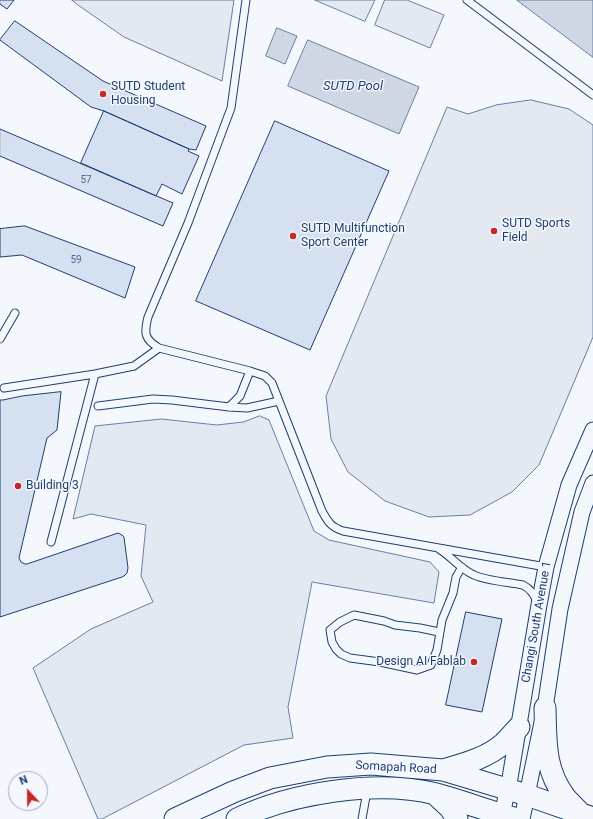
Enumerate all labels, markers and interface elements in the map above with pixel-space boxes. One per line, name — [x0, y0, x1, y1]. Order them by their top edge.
water label: SUTD Pool — [323, 79, 383, 95]
place label: SUTD Student Housing — [111, 80, 185, 108]
marker: SUTD Student Housing — [98, 89, 108, 99]
house number: 57 — [80, 174, 92, 186]
place label: SUTD Sports Field — [502, 217, 570, 245]
place label: SUTD Multifunction Sport Center — [301, 222, 405, 250]
marker: SUTD Sports Field — [489, 226, 499, 236]
marker: SUTD Multifunction Sport Center — [288, 231, 298, 241]
house number: 59 — [70, 254, 82, 266]
place label: Building 3 — [26, 479, 79, 493]
marker: Building 3 — [13, 481, 23, 491]
street label: Changi South Avenue 1 — [519, 560, 555, 684]
place label: Design AI Fablab — [376, 655, 466, 669]
marker: Design AI Fablab — [469, 657, 479, 667]
street label: Somapah Road — [355, 759, 437, 777]
north arrow — [8, 771, 48, 811]
text: N — [18, 773, 30, 788]

